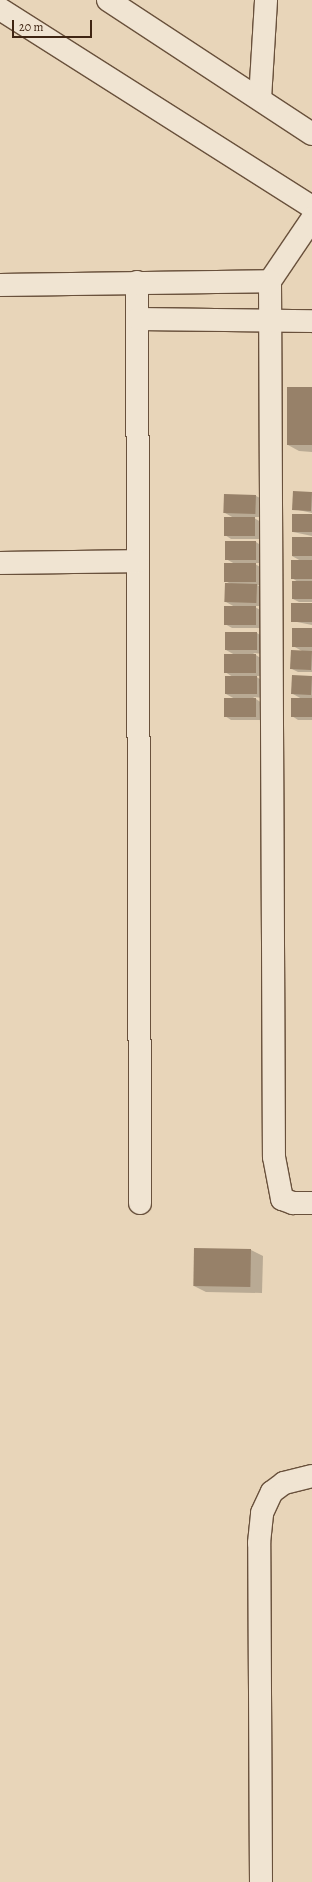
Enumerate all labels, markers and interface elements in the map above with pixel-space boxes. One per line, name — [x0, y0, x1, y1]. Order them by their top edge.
scale bar — [14, 12, 94, 38]
text: 20 m — [19, 19, 43, 35]

